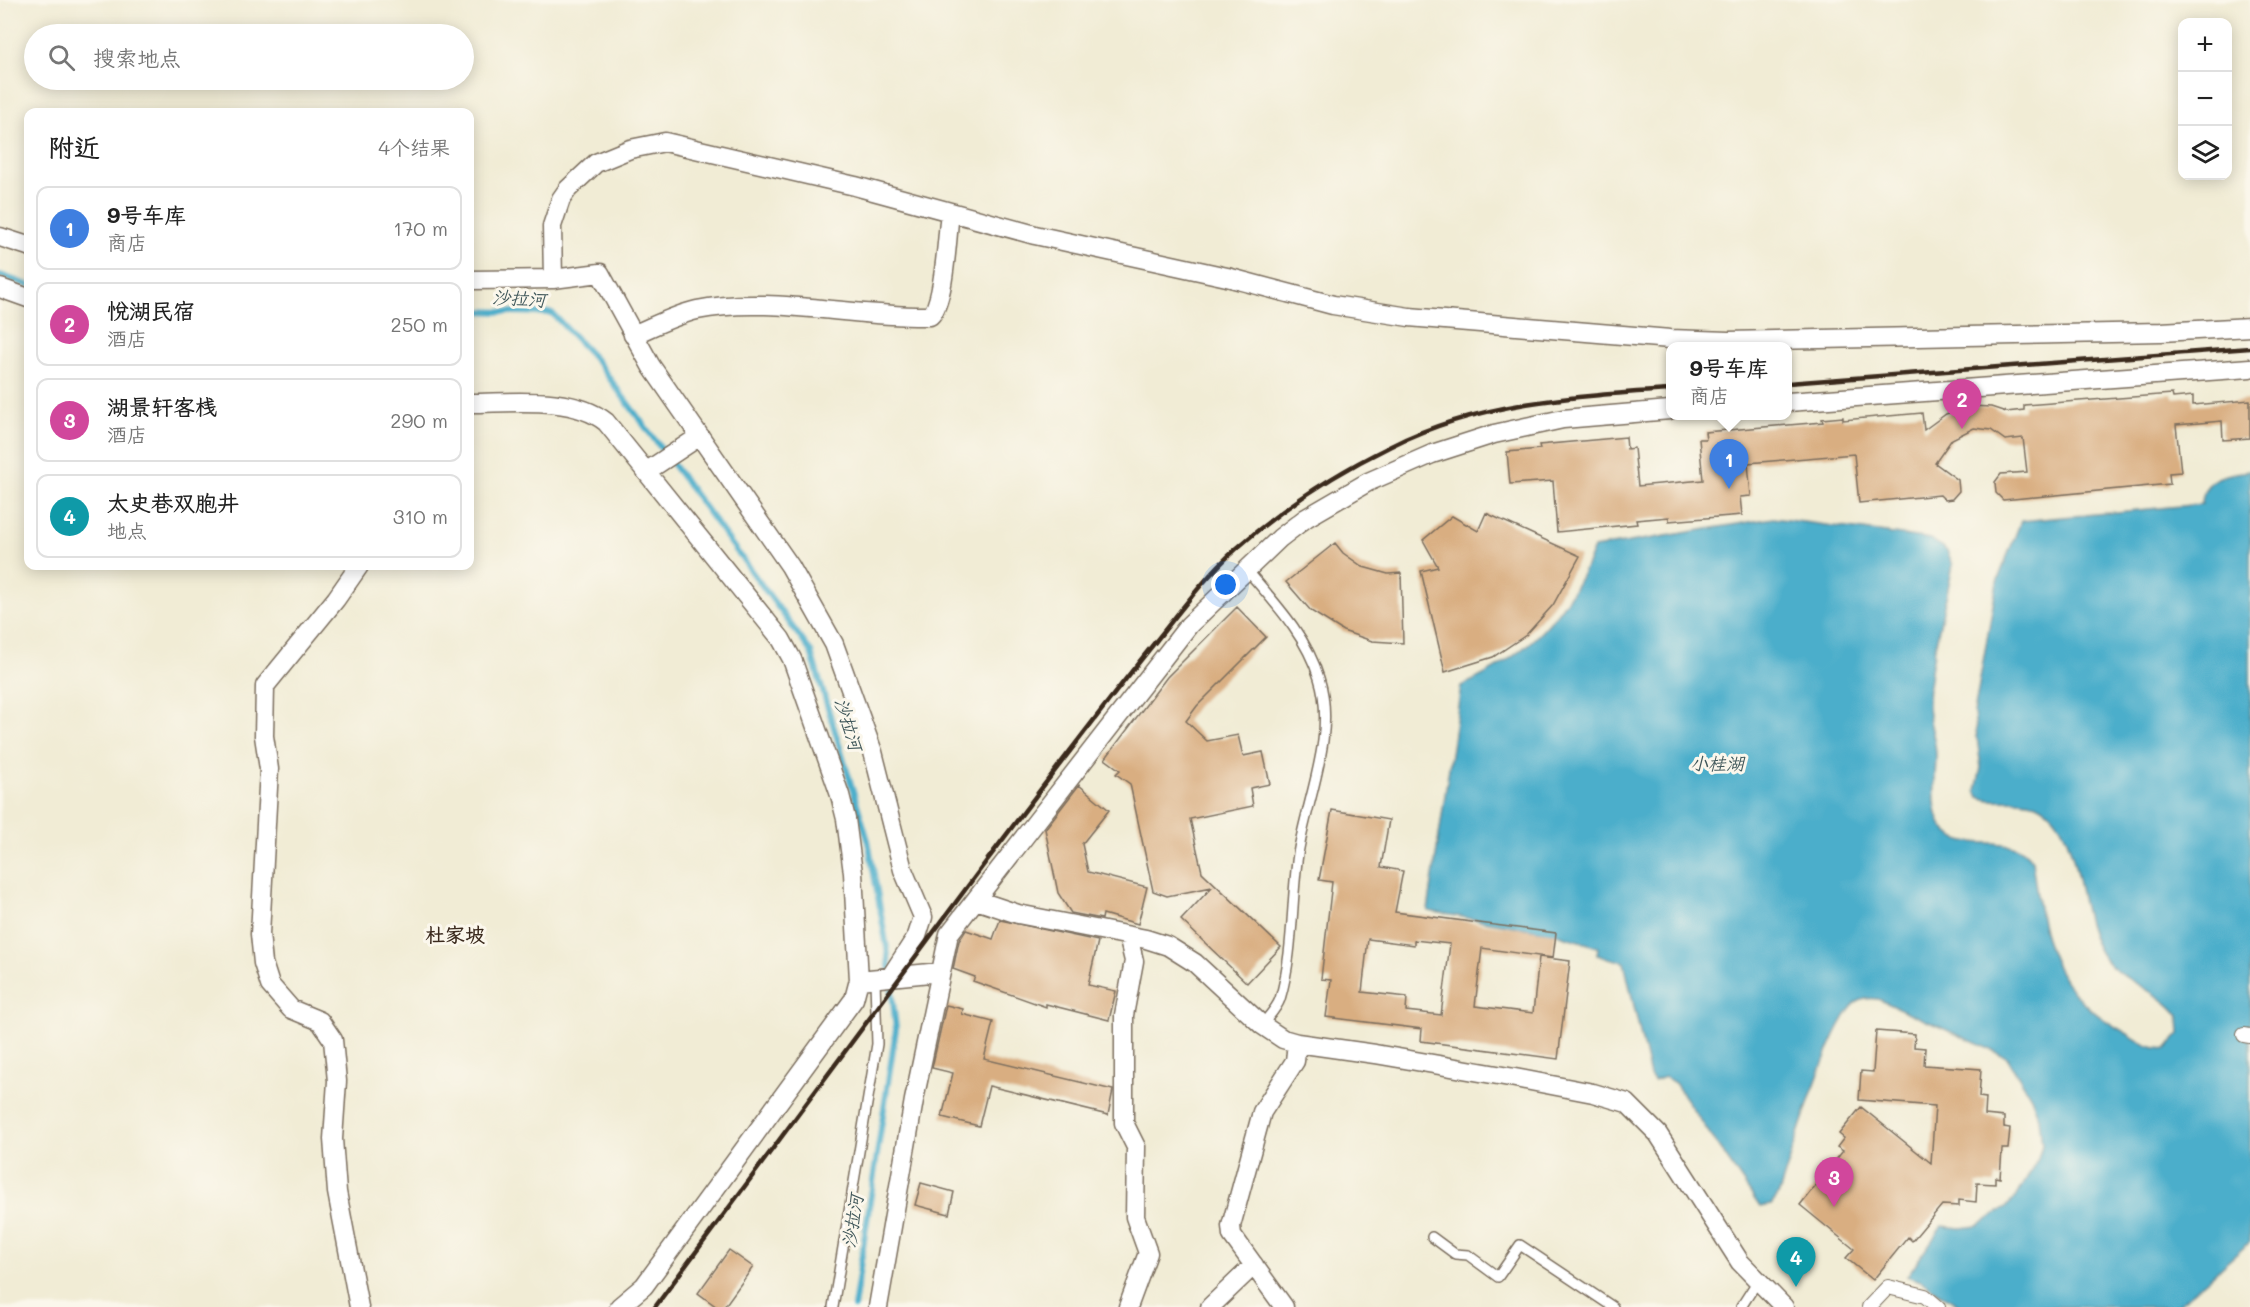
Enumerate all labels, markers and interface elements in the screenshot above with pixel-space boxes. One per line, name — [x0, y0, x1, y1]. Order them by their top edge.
map controls — [2178, 18, 2232, 180]
button: + — [2178, 18, 2232, 72]
search box — [24, 24, 474, 90]
icon: search — [45, 41, 78, 74]
text: 搜索地点 — [93, 43, 181, 72]
button: − — [2178, 72, 2232, 126]
button: layers — [2178, 126, 2232, 180]
text: 附近 — [48, 130, 100, 164]
text: 4个结果 — [378, 134, 450, 160]
text: 9号车库 — [107, 200, 186, 229]
text: 1 — [65, 215, 74, 241]
text: 170 m — [393, 215, 448, 241]
text: 商店 — [107, 229, 147, 255]
water label: 沙拉河 — [491, 285, 550, 312]
text: 悦湖民宿 — [107, 296, 195, 325]
text: 2 — [64, 311, 75, 337]
text: 250 m — [391, 311, 448, 337]
text: 酒店 — [107, 325, 147, 351]
popup — [1666, 342, 1792, 420]
text: 9号车库 — [1689, 353, 1769, 382]
pin: 2 — [1942, 380, 1982, 429]
text: 商店 — [1689, 382, 1729, 408]
text: 湖景轩客栈 — [107, 392, 217, 421]
text: 3 — [64, 407, 76, 433]
text: 290 m — [390, 407, 448, 433]
text: 酒店 — [107, 421, 147, 447]
pin: 1 — [1710, 440, 1748, 489]
text: 太史巷双胞井 — [107, 488, 239, 517]
text: 4 — [63, 503, 76, 529]
text: 310 m — [393, 503, 448, 529]
text: 地点 — [107, 517, 147, 543]
your location — [1211, 570, 1240, 599]
water label: 沙拉河 — [830, 695, 869, 756]
water label: 小桂湖 — [1690, 751, 1746, 775]
district label: 杜家坡 — [425, 921, 485, 947]
pin: 3 — [1814, 1158, 1854, 1207]
water label: 沙拉河 — [836, 1189, 869, 1250]
pin: 4 — [1776, 1238, 1816, 1287]

